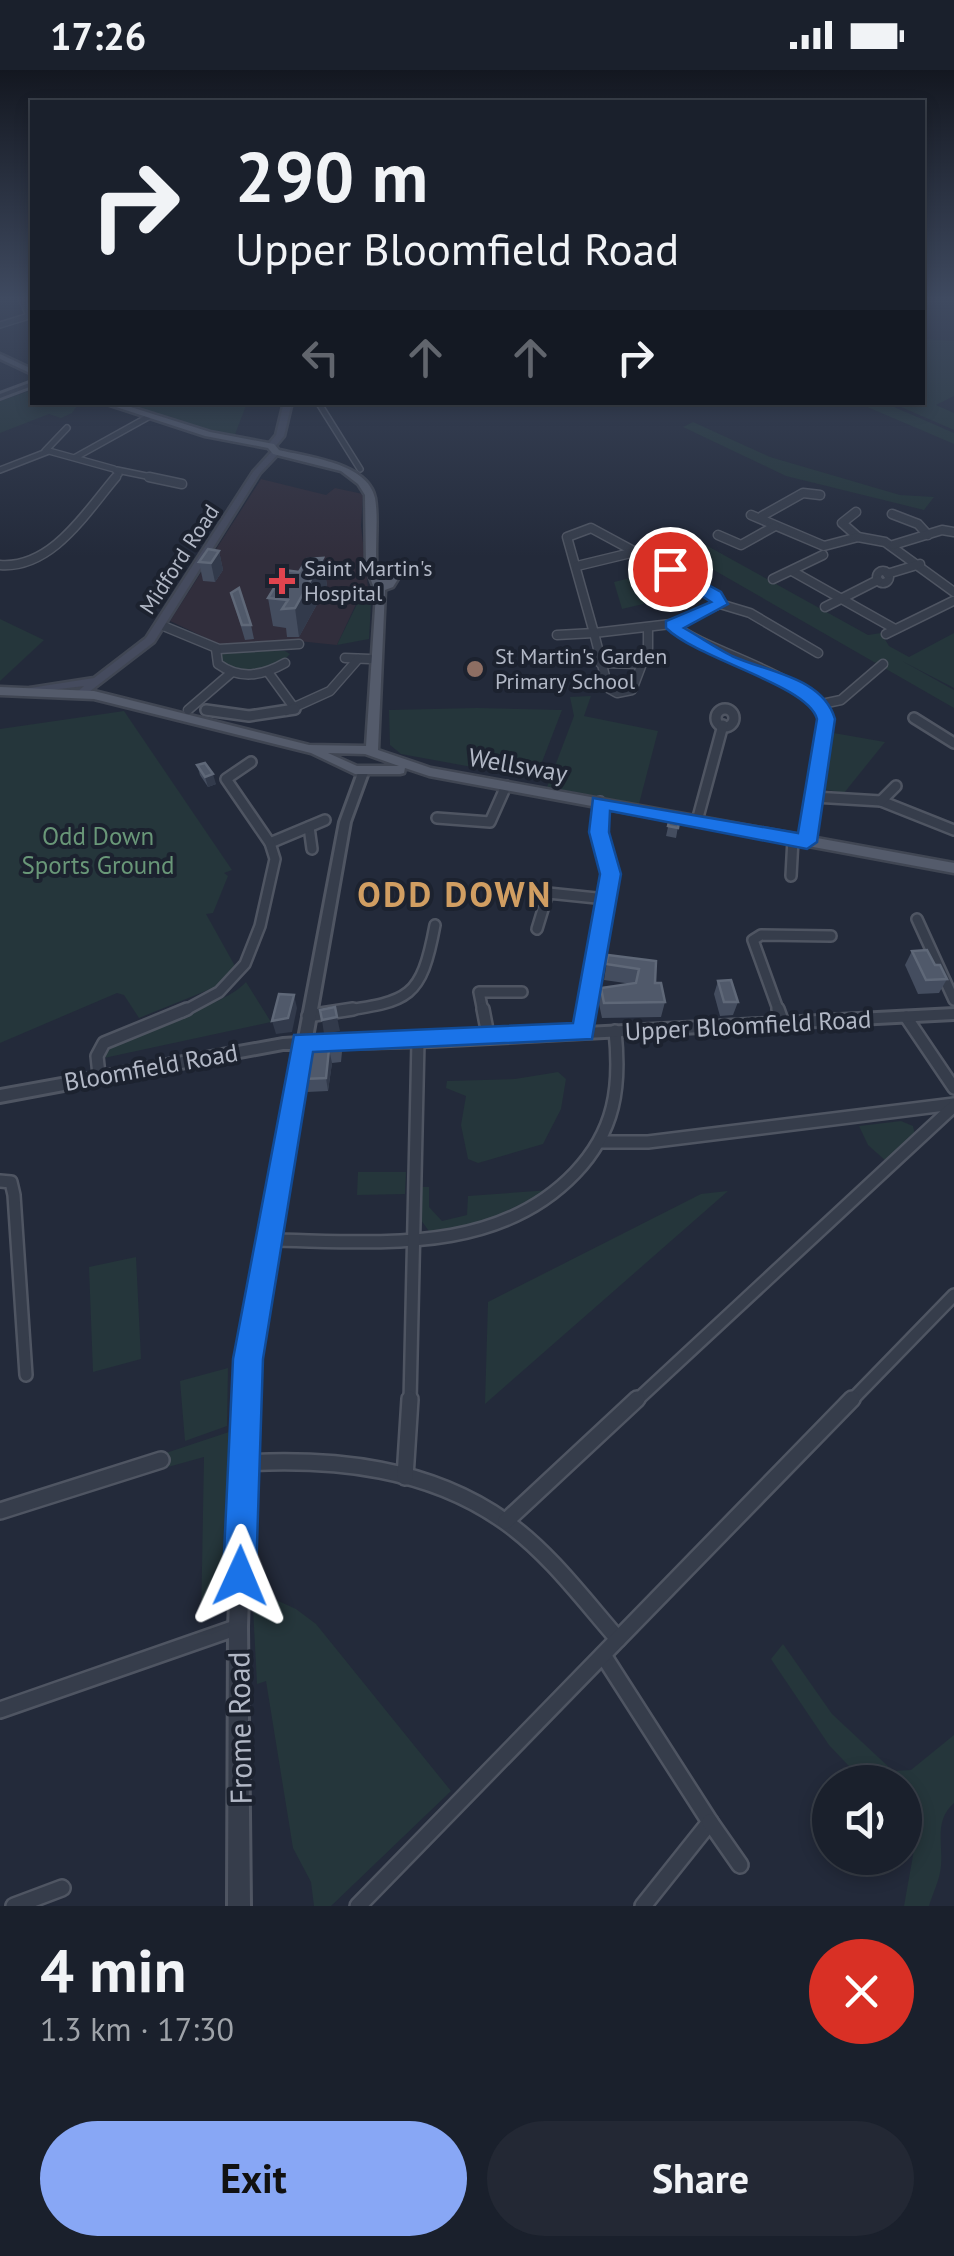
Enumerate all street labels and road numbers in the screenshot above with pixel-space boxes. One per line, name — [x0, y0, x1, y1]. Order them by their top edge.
street label: Midford Road — [133, 499, 225, 619]
street label: Wellsway — [466, 741, 570, 789]
street label: Upper Bloomfield Road — [624, 1003, 872, 1047]
street label: Bloomfield Road — [62, 1036, 240, 1098]
street label: Frome Road — [218, 1651, 260, 1805]

